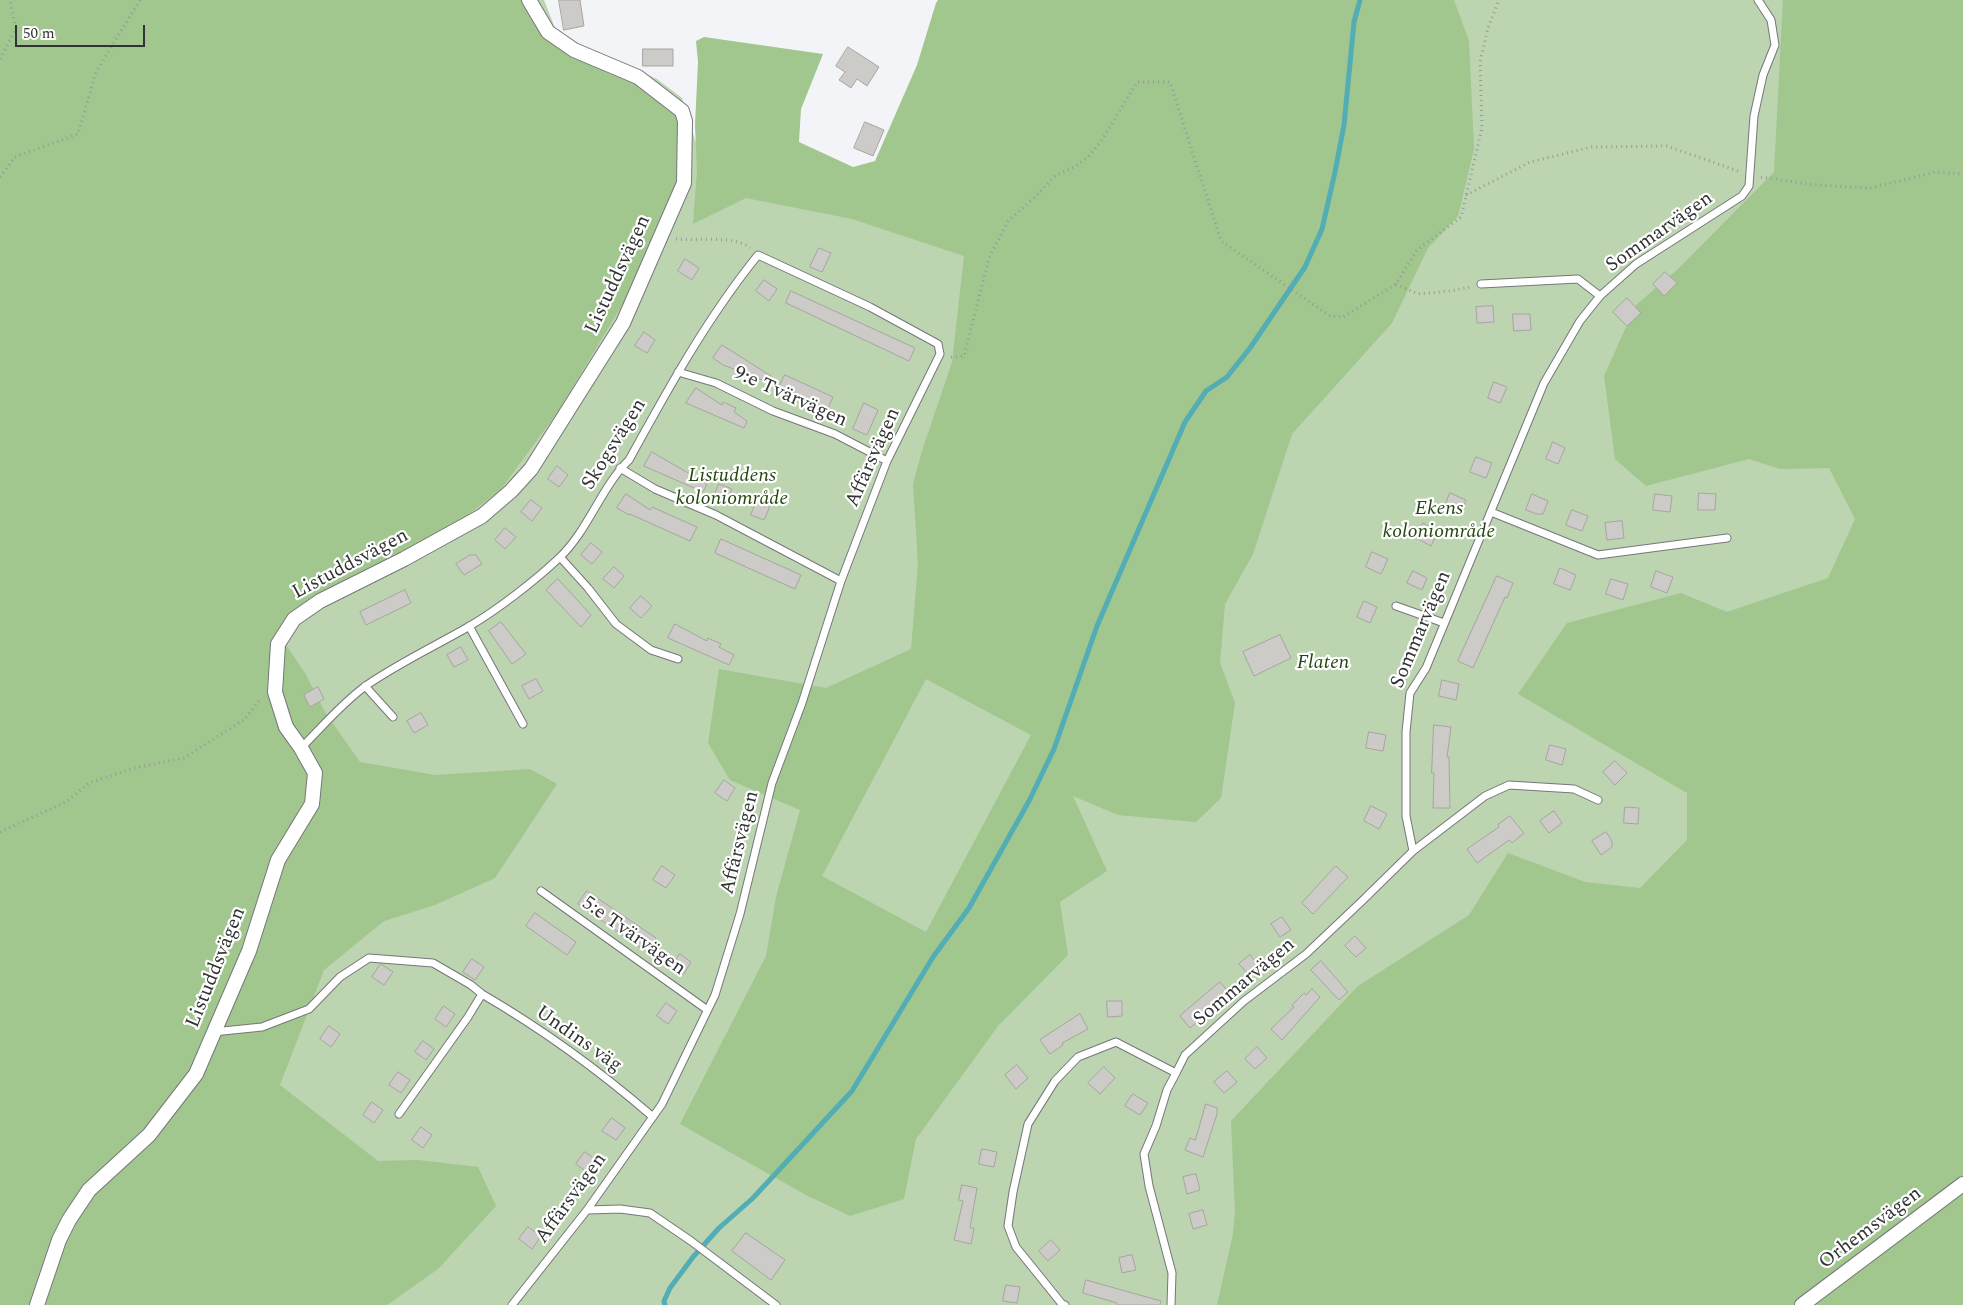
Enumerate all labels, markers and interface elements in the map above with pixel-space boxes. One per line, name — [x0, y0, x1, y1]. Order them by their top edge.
scale bar — [18, 15, 148, 47]
text: 50 m — [23, 22, 55, 45]
street label: Sommarvägen — [1602, 187, 1718, 279]
street label: Listuddsvägen — [581, 212, 657, 338]
street label: 9:e Tvärvägen — [730, 362, 850, 434]
street label: Skogsvägen — [578, 395, 652, 495]
street label: Affärsvägen — [841, 405, 907, 511]
park label: Listuddens koloniområde — [676, 465, 788, 512]
park label: Ekens koloniområde — [1383, 498, 1495, 545]
street label: Listuddsvägen — [289, 524, 413, 606]
street label: Sommarvägen — [1387, 568, 1457, 692]
park label: Flaten — [1297, 652, 1349, 676]
street label: Affärsvägen — [717, 789, 765, 897]
street label: 5:e Tvärvägen — [576, 892, 690, 982]
street label: Listuddsvägen — [182, 904, 252, 1032]
street label: Sommarvägen — [1189, 934, 1301, 1032]
street label: Undins väg — [530, 1001, 626, 1079]
street label: Affärsvägen — [531, 1149, 613, 1249]
street label: Orhemsvägen — [1815, 1183, 1927, 1275]

